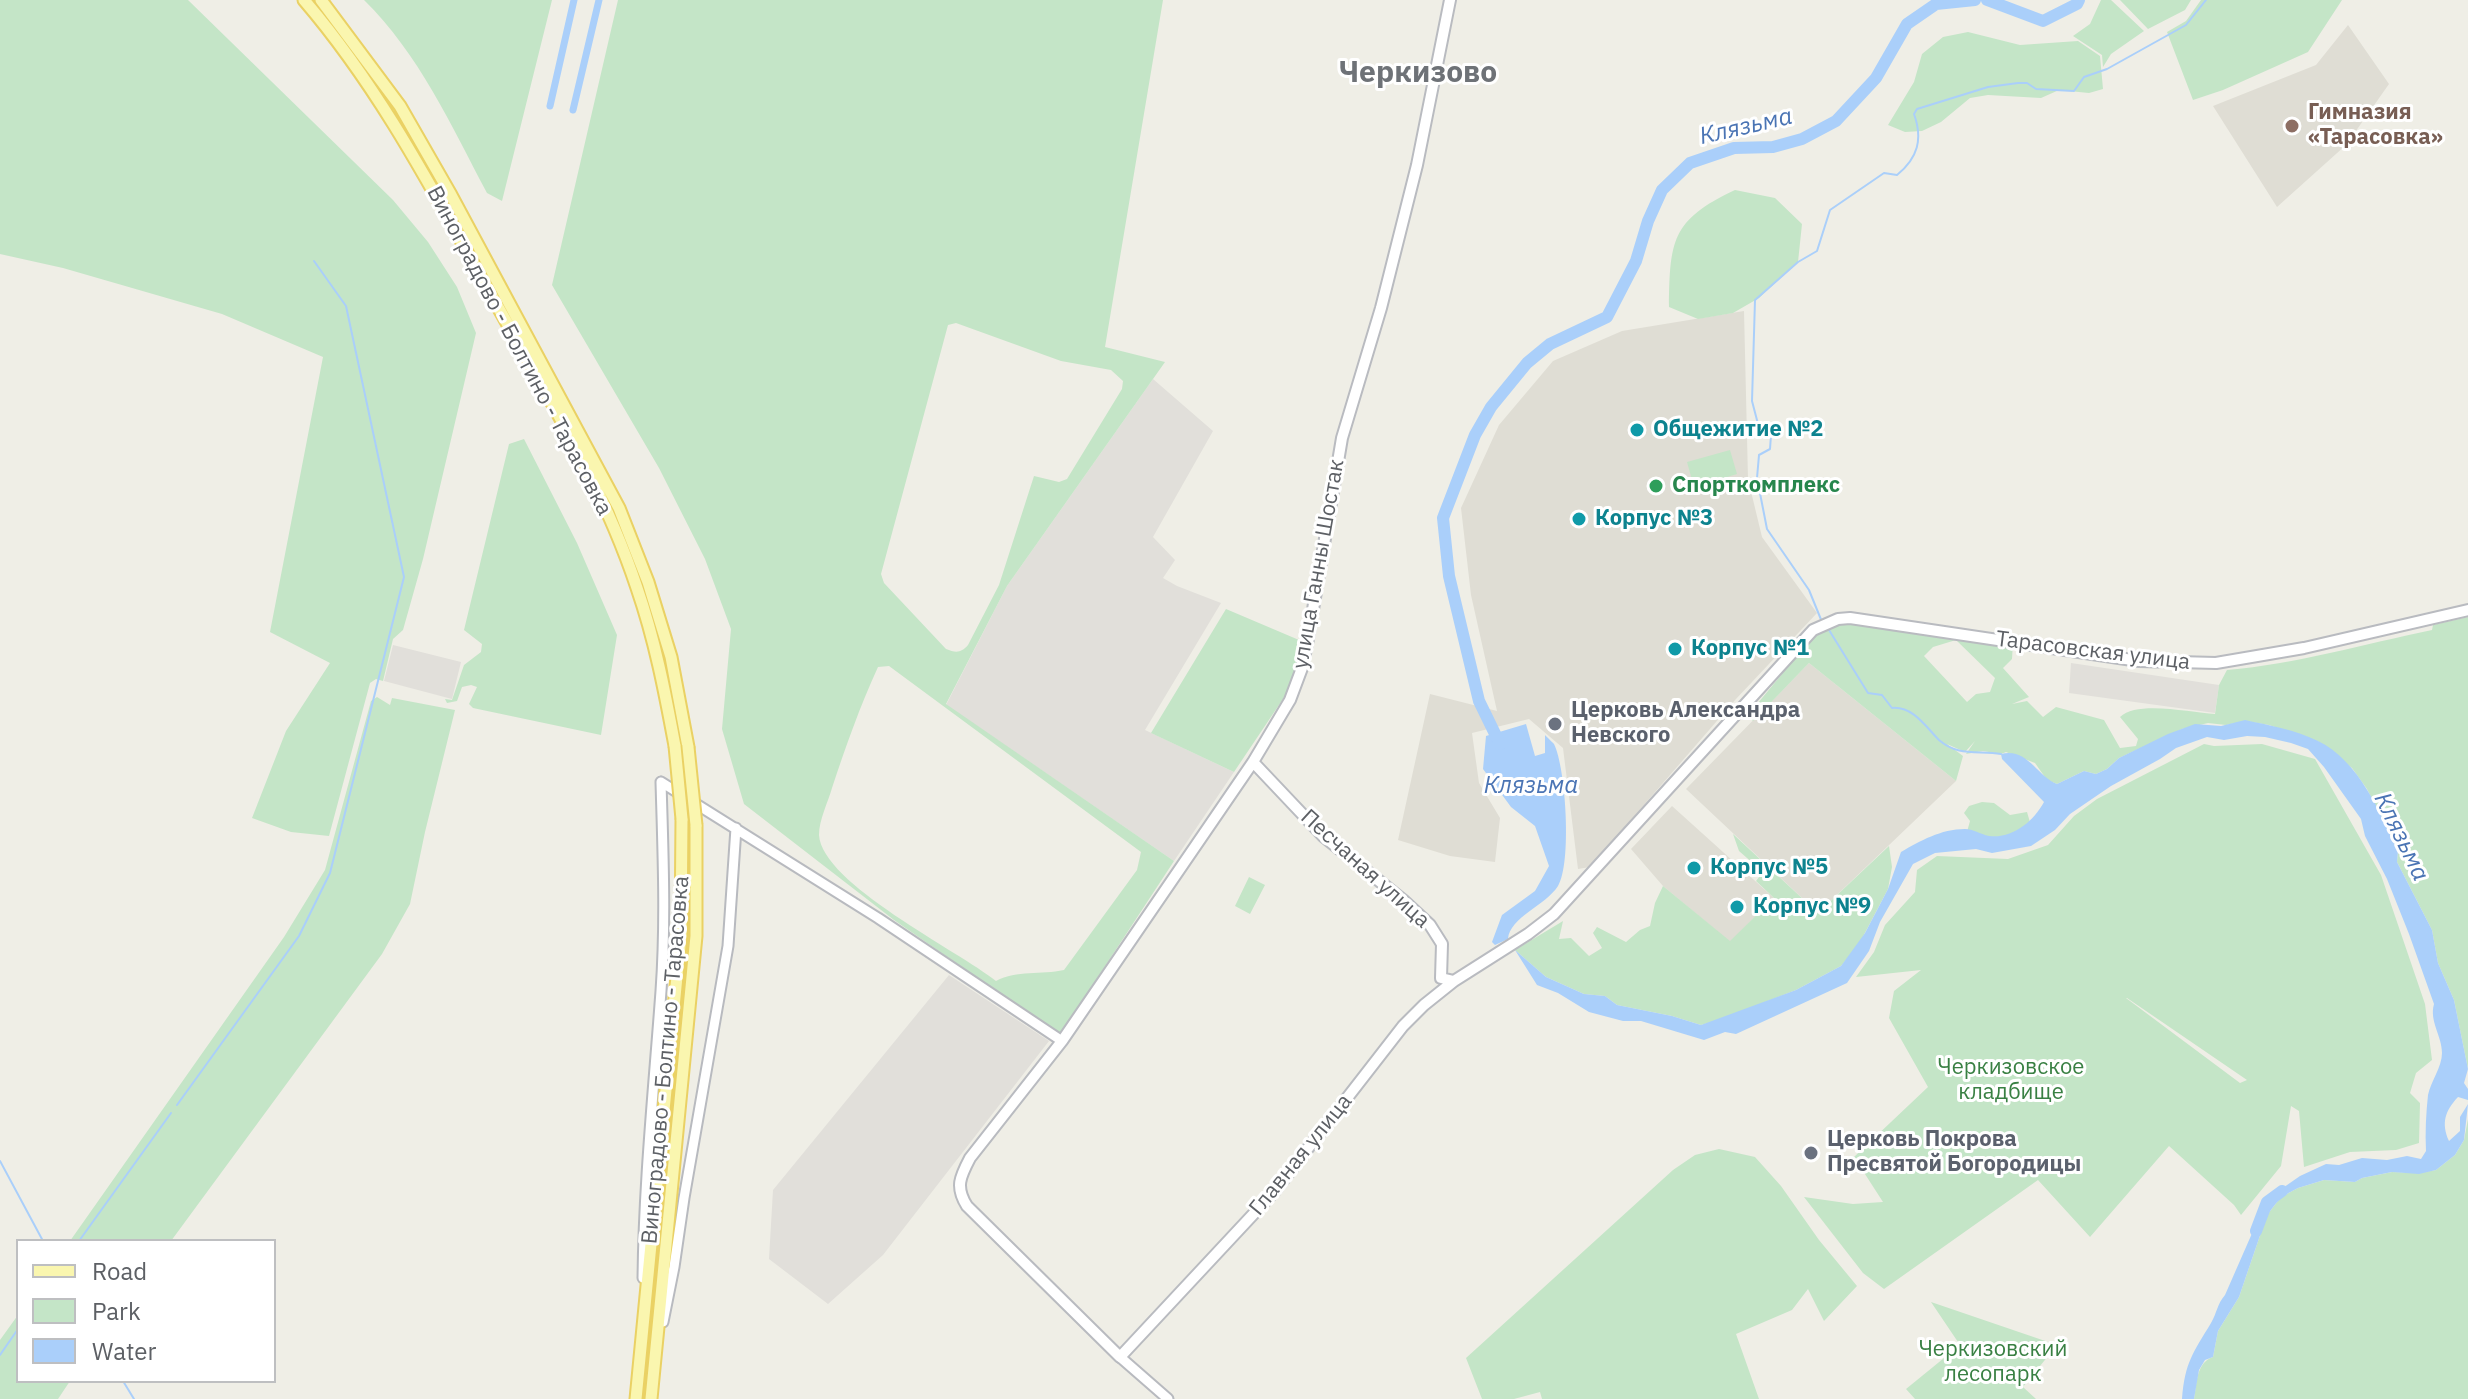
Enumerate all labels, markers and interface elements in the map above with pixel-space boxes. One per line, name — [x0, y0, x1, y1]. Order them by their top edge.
district label: Черкизово — [1339, 55, 1497, 91]
place label: Гимназия «Тарасовка» — [2308, 100, 2443, 152]
water label: Клязьма — [1697, 102, 1795, 152]
marker: Гимназия «Тарасовка» — [2283, 117, 2301, 135]
street label: Виноградово - Болтино - Тарасовка — [421, 182, 617, 520]
place label: Общежитие №2 — [1653, 417, 1823, 443]
marker: Общежитие №2 — [1628, 421, 1646, 439]
street label: улица Ганны Шостак — [1288, 457, 1350, 671]
place label: Спорткомплекс — [1672, 473, 1840, 499]
marker: Спорткомплекс — [1647, 477, 1665, 495]
place label: Корпус №3 — [1595, 506, 1713, 532]
marker: Корпус №3 — [1570, 510, 1588, 528]
street label: Тарасовская улица — [1994, 626, 2192, 676]
place label: Корпус №1 — [1691, 636, 1809, 662]
marker: Корпус №1 — [1666, 640, 1684, 658]
place label: Церковь Александра Невского — [1571, 698, 1800, 750]
marker: Церковь Александра Невского — [1546, 715, 1564, 733]
water label: Клязьма — [1484, 772, 1578, 800]
water label: Клязьма — [2367, 788, 2435, 886]
street label: Песчаная улица — [1295, 804, 1435, 934]
place label: Корпус №5 — [1710, 855, 1828, 881]
marker: Корпус №5 — [1685, 859, 1703, 877]
street label: Виноградово - Болтино - Тарасовка — [637, 875, 695, 1245]
place label: Корпус №9 — [1753, 894, 1871, 920]
marker: Корпус №9 — [1728, 898, 1746, 916]
park label: Черкизовское кладбище — [1938, 1055, 2084, 1106]
street label: Главная улица — [1244, 1089, 1358, 1221]
place label: Церковь Покрова Пресвятой Богородицы — [1827, 1127, 2081, 1178]
marker: Церковь Покрова Пресвятой Богородицы — [1802, 1144, 1820, 1162]
legend — [16, 1239, 276, 1383]
text: Road — [92, 1255, 147, 1287]
text: Park — [92, 1295, 141, 1327]
text: Water — [92, 1335, 156, 1367]
park label: Черкизовский лесопарк — [1919, 1337, 2067, 1388]

